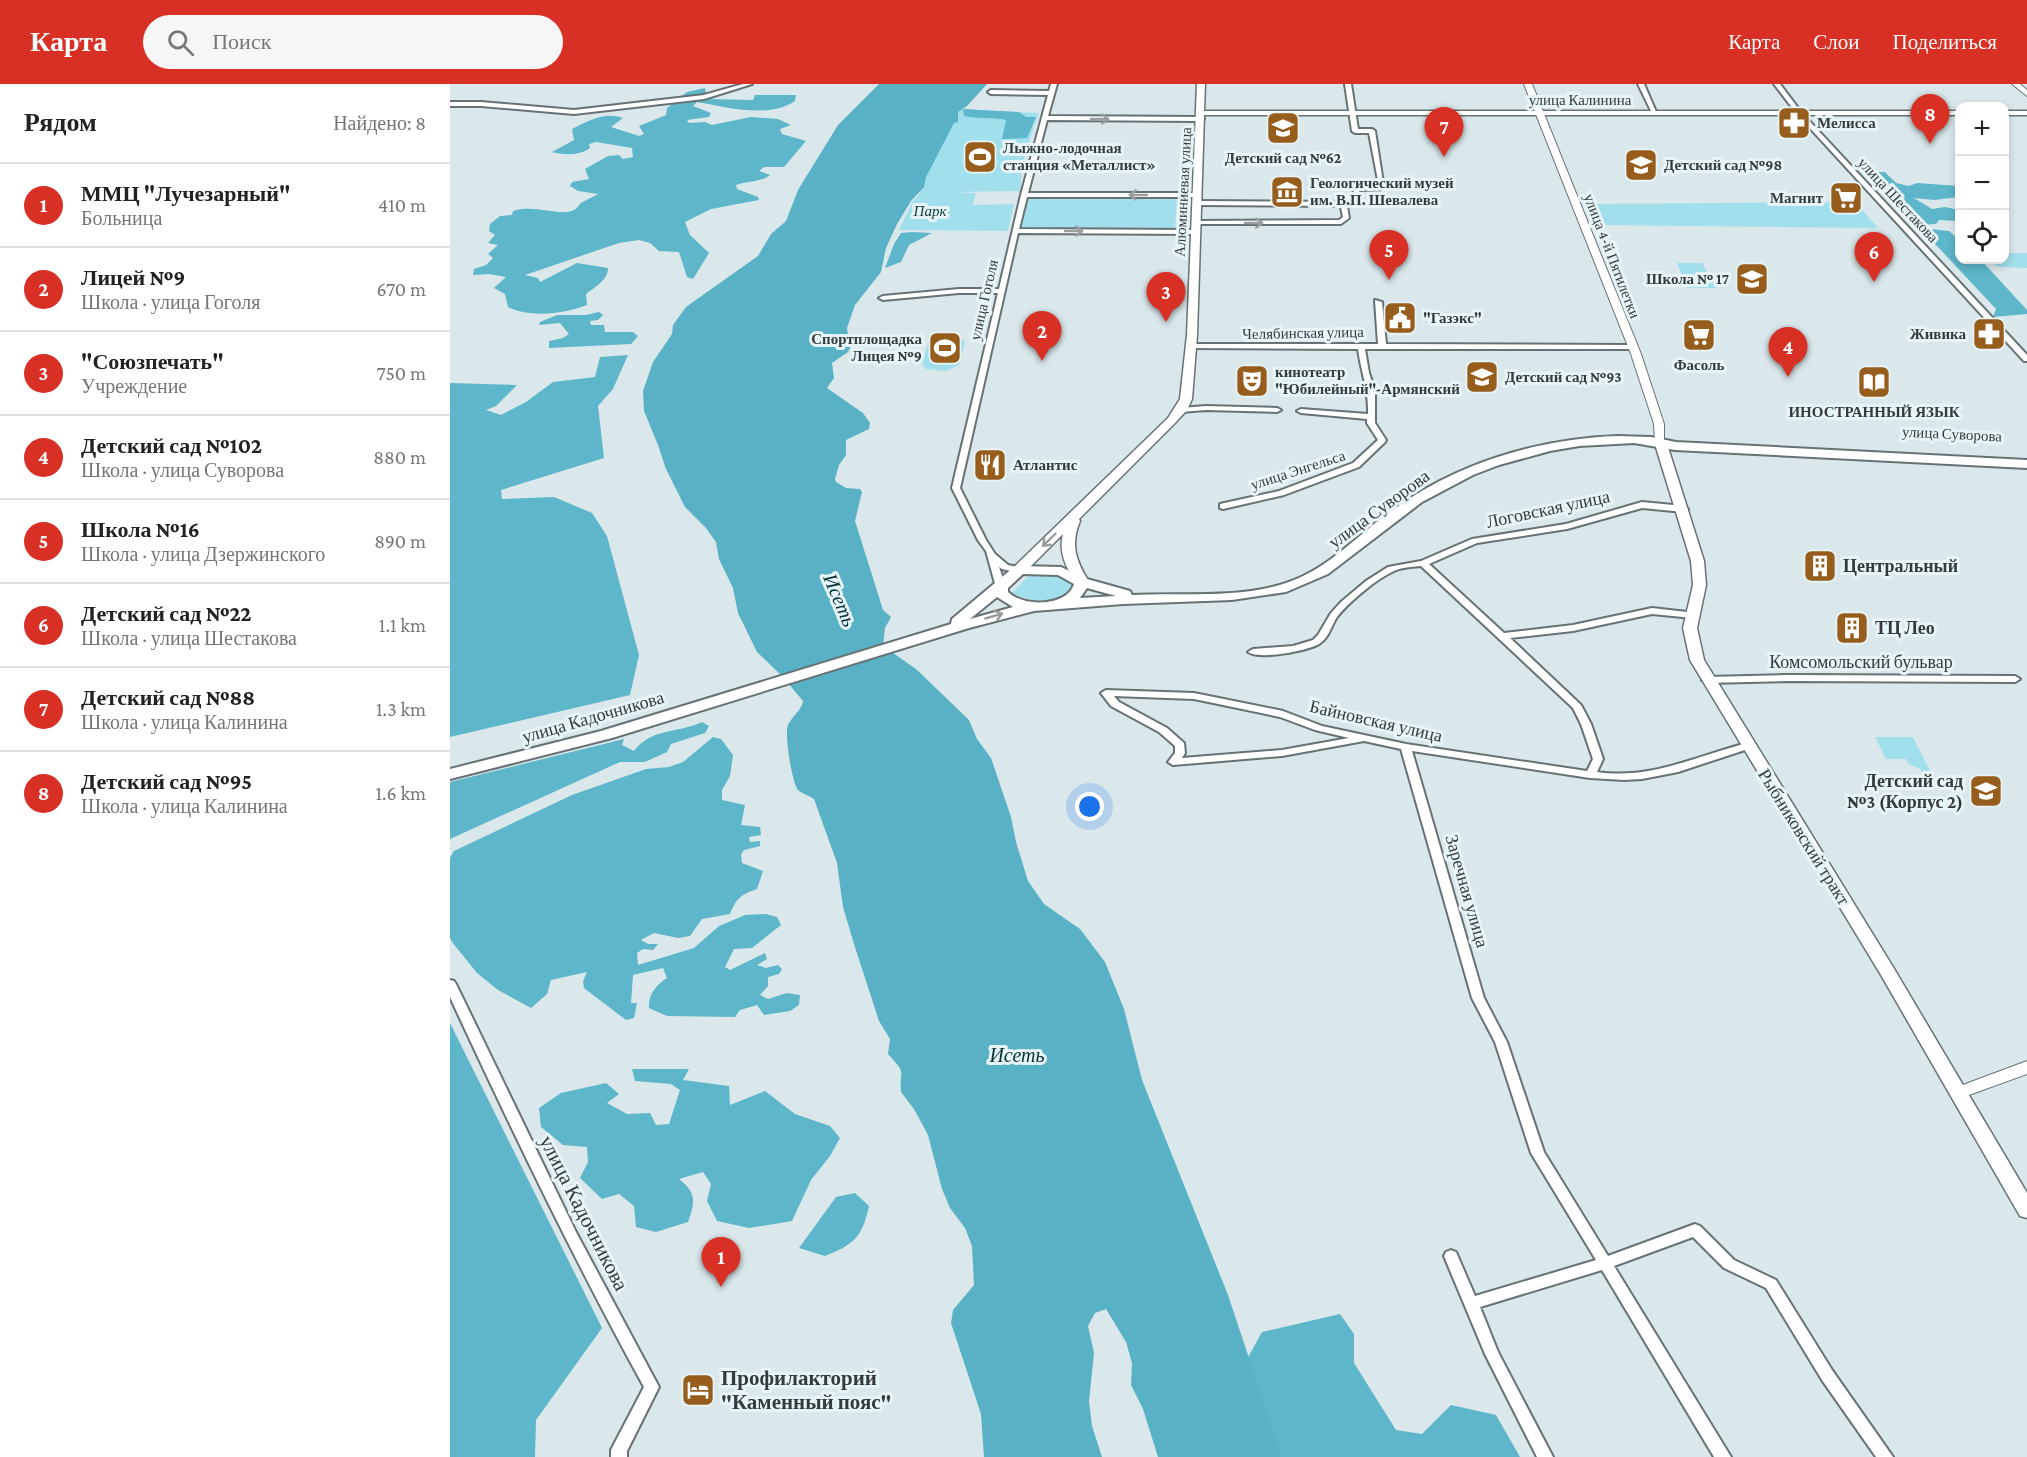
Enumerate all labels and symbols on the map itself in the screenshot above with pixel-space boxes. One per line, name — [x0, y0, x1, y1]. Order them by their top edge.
street label: улица Калинина — [1529, 92, 1632, 108]
pin: 8 — [1910, 94, 1950, 144]
pharmacy icon: Мелисса — [1776, 105, 1812, 141]
pin: 7 — [1424, 107, 1464, 157]
school or university icon: Детский сад №62 — [1265, 110, 1301, 146]
one-way arrow — [1090, 113, 1110, 125]
place label: Мелисса — [1817, 115, 1876, 131]
street label: Алюминиевая улица — [1172, 126, 1194, 257]
sports icon: Лыжно-лодочная станция «Металлист» — [962, 139, 998, 175]
place label: Лыжно-лодочная станция «Металлист» — [1003, 140, 1156, 173]
school or university icon: Детский сад №98 — [1623, 147, 1659, 183]
place label: Детский сад №62 — [1225, 150, 1342, 166]
street label: улица Шестакова — [1855, 154, 1941, 246]
place label: Детский сад №98 — [1664, 157, 1782, 173]
museum icon: Геологический музей им. В.П. Шевалева — [1269, 174, 1305, 210]
place label: Геологический музей им. В.П. Шевалева — [1310, 175, 1454, 208]
supermarket icon: Магнит — [1828, 180, 1864, 216]
one-way arrow — [1129, 189, 1149, 201]
place label: Магнит — [1770, 190, 1824, 206]
street label: улица 4-й Пятилетки — [1581, 191, 1643, 321]
park label: Парк — [913, 203, 947, 219]
one-way arrow — [1243, 217, 1263, 229]
one-way arrow — [1063, 225, 1083, 237]
pin: 5 — [1370, 230, 1408, 280]
pin: 6 — [1854, 232, 1894, 282]
street label: улица Гоголя — [967, 258, 1001, 342]
school or university icon: Школа № 17 — [1734, 261, 1770, 297]
place label: Школа № 17 — [1646, 271, 1729, 287]
pin: 3 — [1146, 272, 1186, 322]
public building icon: "Газэкс" — [1382, 300, 1418, 336]
place label: "Газэкс" — [1423, 310, 1482, 326]
pin: 2 — [1022, 312, 1062, 361]
pharmacy icon: Живика — [1971, 316, 2007, 352]
supermarket icon: Фасоль — [1681, 317, 1717, 353]
street label: Челябинская улица — [1242, 324, 1364, 342]
place label: Живика — [1910, 326, 1966, 342]
pin: 4 — [1768, 328, 1808, 377]
sports icon: Спортплощадка Лицея №9 — [927, 330, 963, 366]
place label: Спортплощадка Лицея №9 — [811, 331, 922, 364]
place label: Фасоль — [1674, 357, 1724, 373]
school or university icon: Детский сад №93 — [1464, 359, 1500, 395]
theatre icon: кинотеатр "Юбилейный"-Армянский — [1234, 363, 1270, 399]
place label: кинотеатр "Юбилейный"-Армянский — [1275, 364, 1460, 397]
library icon: ИНОСТРАННЫЙ ЯЗЫК — [1856, 364, 1892, 400]
place label: Детский сад №93 — [1505, 369, 1622, 385]
place label: ИНОСТРАННЫЙ ЯЗЫК — [1788, 404, 1960, 420]
street label: улица Суворова — [1902, 423, 2003, 445]
restaurant icon: Атлантис — [972, 447, 1008, 483]
street label: улица Энгельса — [1249, 447, 1348, 493]
place label: Атлантис — [1013, 457, 1078, 473]
street label: улица Суворова — [1325, 466, 1433, 552]
street label: Логовская улица — [1484, 486, 1612, 532]
one-way arrow — [1042, 533, 1057, 548]
building icon: Центральный — [1802, 548, 1838, 584]
place label: Центральный — [1843, 556, 1958, 576]
water label: Исеть — [819, 569, 861, 630]
one-way arrow — [984, 610, 1003, 621]
building icon: ТЦ Лео — [1834, 610, 1870, 646]
place label: ТЦ Лео — [1875, 618, 1935, 638]
street label: Комсомольский бульвар — [1769, 652, 1953, 672]
street label: улица Кадочникова — [520, 687, 666, 747]
street label: Байновская улица — [1308, 696, 1444, 746]
street label: Рыбниковский тракт — [1754, 765, 1854, 909]
place label: Детский сад №3 (Корпус 2) — [1847, 771, 1963, 813]
school or university icon: Детский сад №3 (Корпус 2) — [1968, 773, 2004, 809]
your location — [1075, 792, 1104, 821]
street label: Заречная улица — [1441, 832, 1493, 950]
water label: Исеть — [988, 1044, 1045, 1066]
street label: улица Кадочникова — [534, 1131, 634, 1295]
pin: 1 — [702, 1238, 740, 1287]
place label: Профилакторий "Каменный пояс" — [721, 1366, 892, 1414]
hotel icon: Профилакторий "Каменный пояс" — [680, 1372, 716, 1408]

